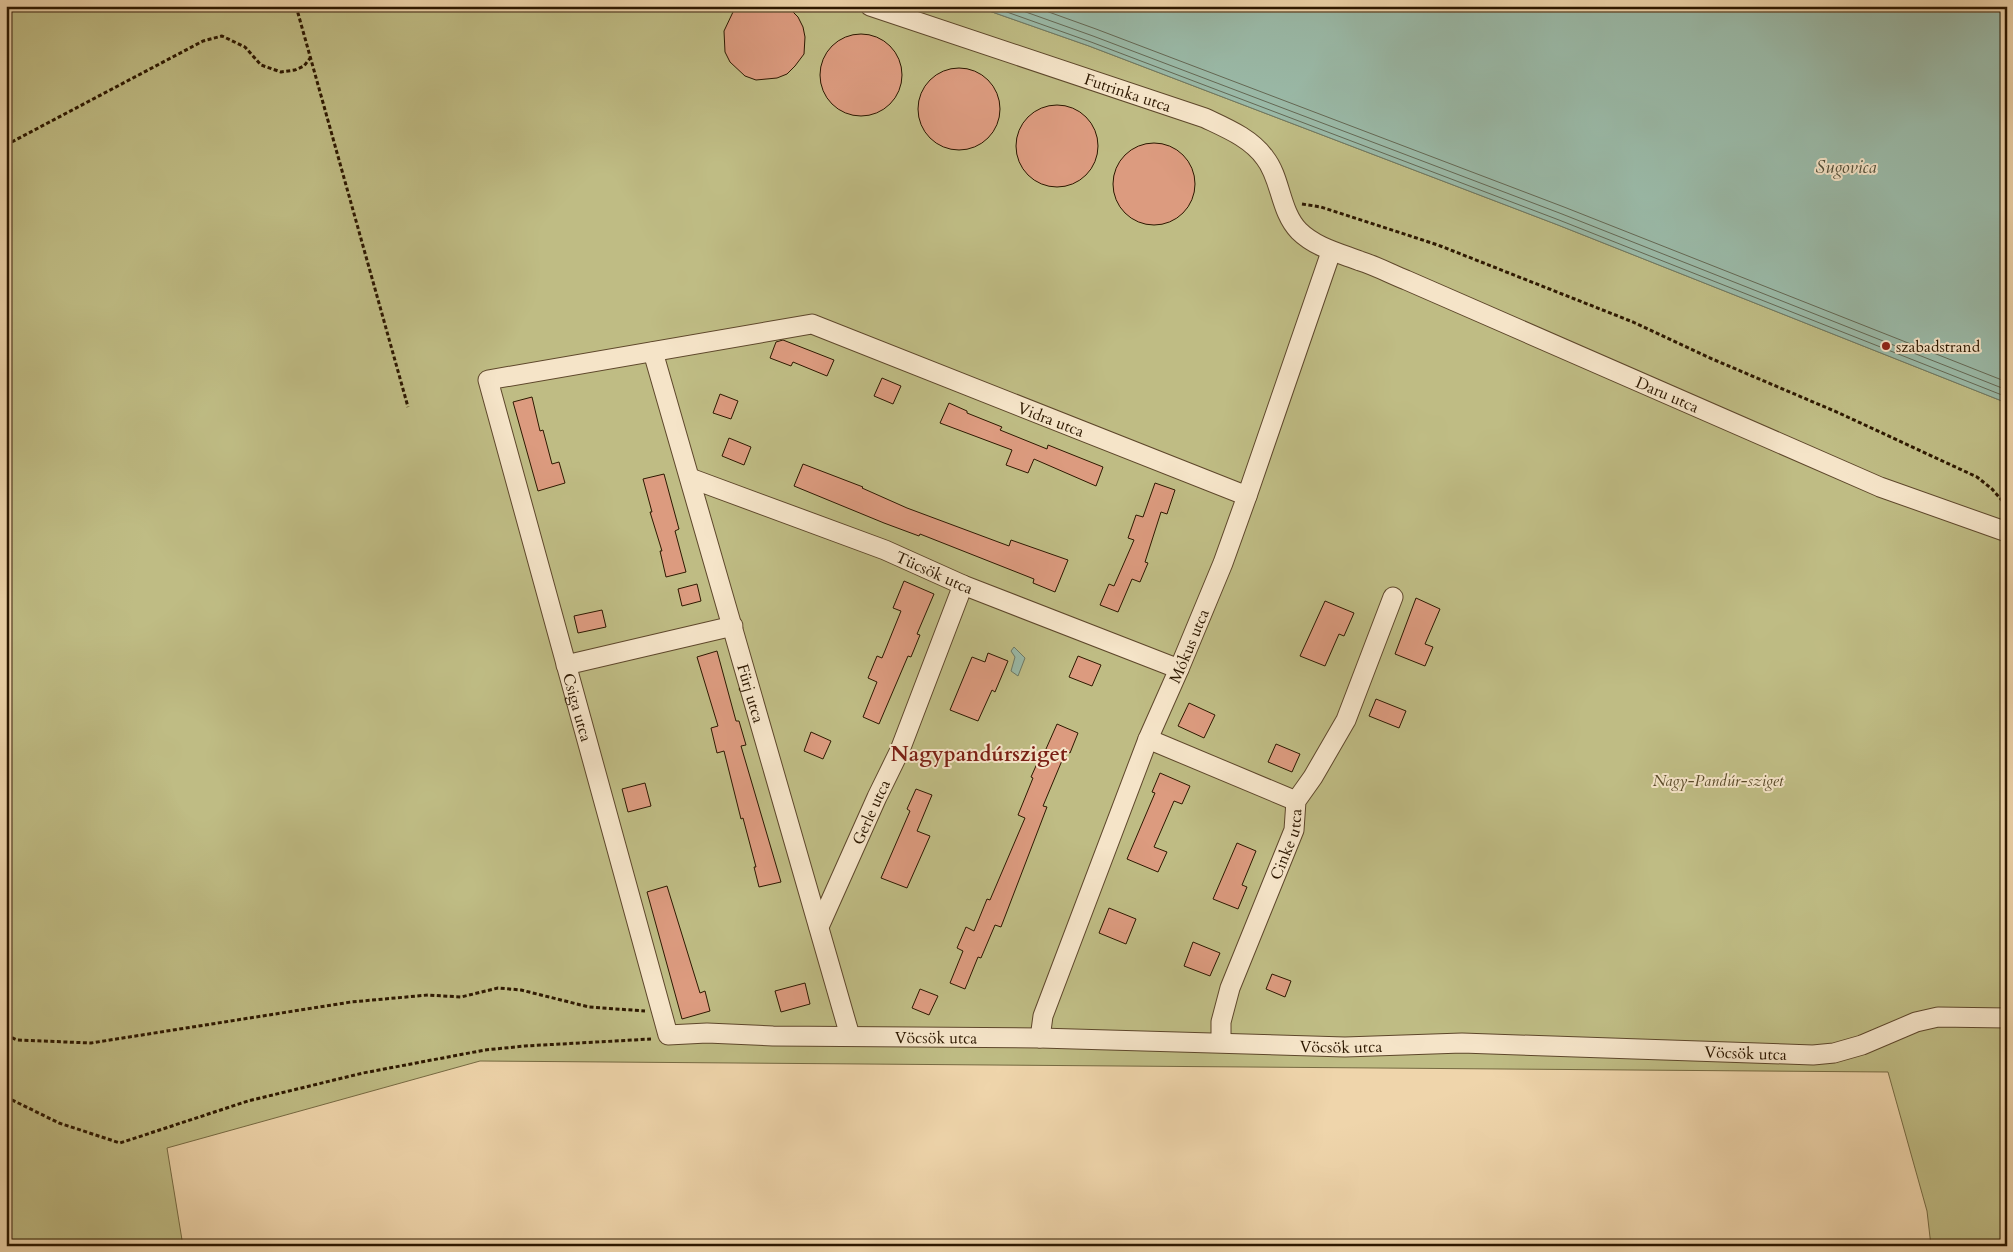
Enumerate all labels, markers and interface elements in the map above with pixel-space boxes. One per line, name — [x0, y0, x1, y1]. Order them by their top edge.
street label: Futrinka utca — [1081, 68, 1174, 118]
water label: Sugovica — [1815, 155, 1877, 180]
place label: szabadstrand — [1896, 336, 1981, 358]
marker: szabadstrand — [1880, 340, 1892, 352]
street label: Daru utca — [1632, 372, 1702, 419]
street label: Vidra utca — [1014, 397, 1087, 443]
street label: Tücsök utca — [892, 546, 976, 600]
street label: Mókus utca — [1164, 606, 1215, 687]
street label: Fürj utca — [731, 661, 769, 726]
street label: Csiga utca — [557, 671, 597, 744]
district label: Nagypandúrsziget — [891, 740, 1068, 769]
park label: Nagy-Pandúr-sziget — [1653, 770, 1784, 792]
street label: Gerle utca — [847, 776, 896, 849]
street label: Cinke utca — [1265, 808, 1307, 883]
street label: Vöcsök utca — [895, 1027, 977, 1050]
street label: Vöcsök utca — [1299, 1036, 1383, 1059]
street label: Vöcsök utca — [1704, 1041, 1787, 1066]

